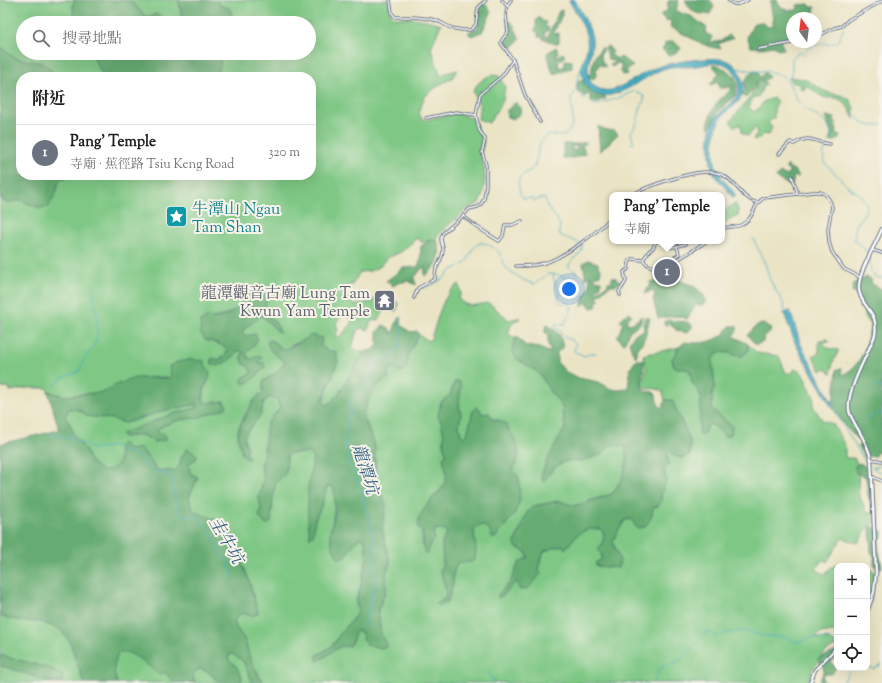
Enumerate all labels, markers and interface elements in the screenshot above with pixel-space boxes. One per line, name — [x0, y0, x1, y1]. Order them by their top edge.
north arrow — [786, 12, 822, 48]
search box — [16, 16, 316, 60]
icon: search — [30, 27, 52, 49]
text: 搜尋地點 — [62, 29, 122, 50]
text: 附近 — [32, 88, 66, 112]
text: Pang' Temple — [70, 132, 156, 153]
text: 1 — [43, 144, 47, 162]
text: 320 m — [268, 144, 300, 162]
text: 寺廟 · 蕉徑路 Tsiu Keng Road — [70, 156, 234, 174]
popup — [609, 192, 725, 244]
text: Pang' Temple — [624, 197, 710, 218]
place label: 牛潭山 Ngau Tam Shan — [192, 199, 280, 240]
place icon: 牛潭山 Ngau Tam Shan — [163, 204, 189, 230]
text: 寺廟 — [624, 221, 650, 239]
pin: 1 — [654, 257, 680, 287]
your location — [559, 279, 579, 299]
place label: 龍潭觀音古廟 Lung Tam Kwun Yam Temple — [201, 283, 370, 324]
temple icon: 龍潭觀音古廟 Lung Tam Kwun Yam Temple — [372, 288, 398, 314]
water label: 龍潭坑 — [345, 442, 384, 500]
water label: 圭牛坑 — [202, 513, 250, 572]
map controls — [834, 563, 870, 671]
button: + — [834, 563, 870, 599]
button: − — [834, 599, 870, 635]
button: locate — [834, 635, 870, 671]

